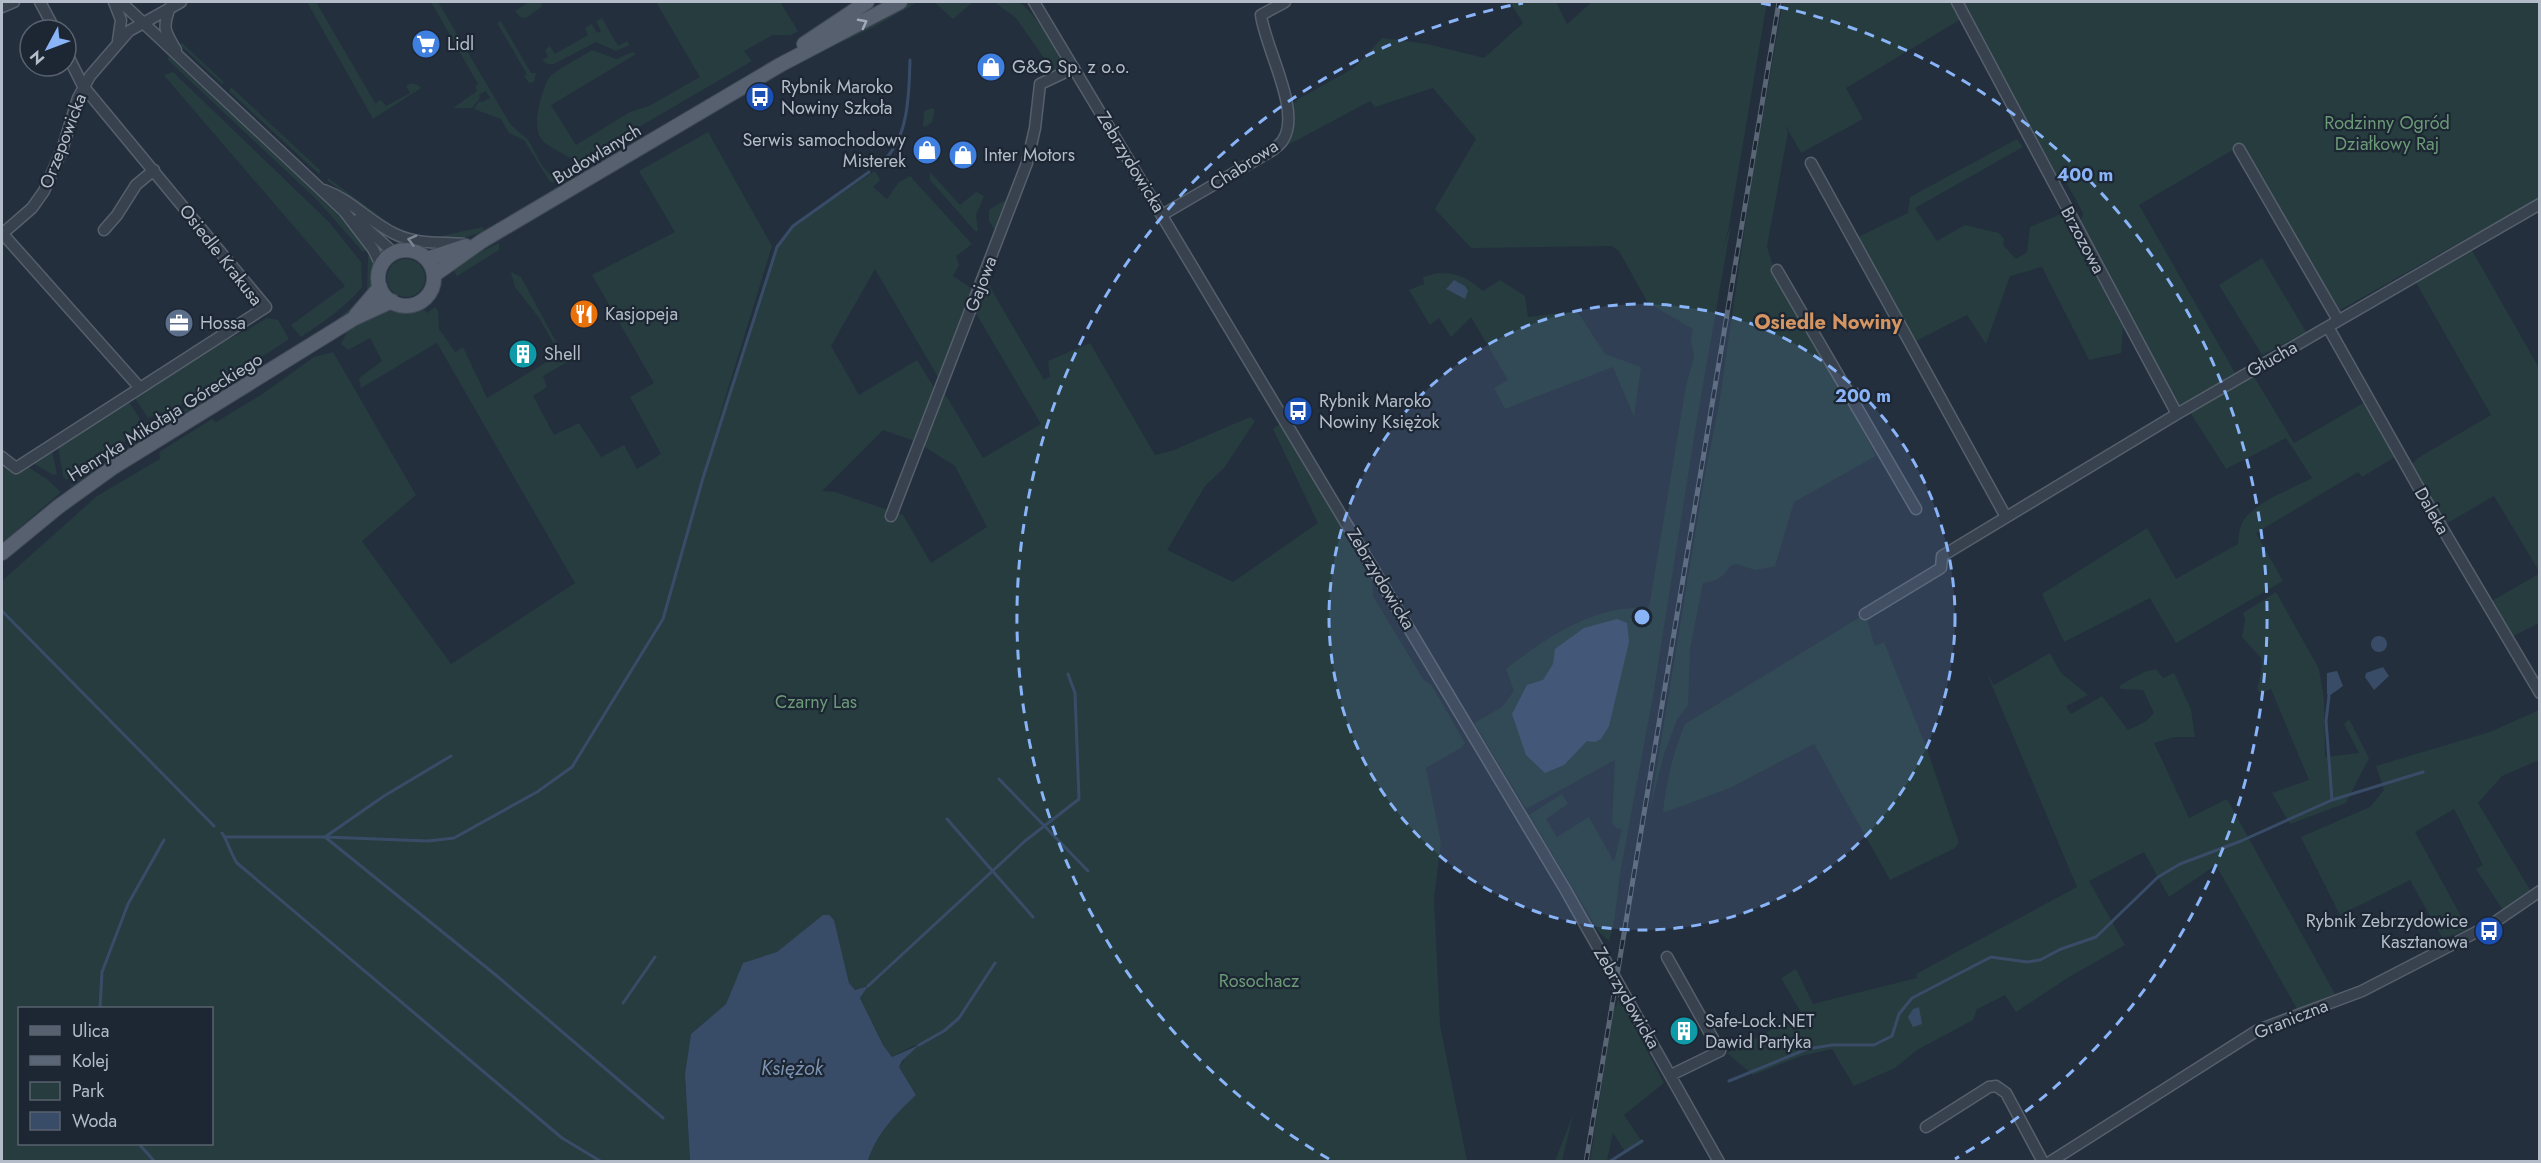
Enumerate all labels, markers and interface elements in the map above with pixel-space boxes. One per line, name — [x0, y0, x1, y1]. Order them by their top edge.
north arrow — [18, 18, 78, 78]
one-way arrow — [857, 19, 868, 30]
supermarket icon: Lidl — [410, 28, 442, 60]
place label: Lidl — [447, 31, 474, 57]
text: N — [24, 45, 50, 70]
shop icon: G&G Sp. z o.o. — [975, 51, 1007, 83]
place label: G&G Sp. z o.o. — [1012, 54, 1130, 80]
place label: Rybnik Maroko Nowiny Szkoła — [781, 74, 893, 121]
bus stop icon: Rybnik Maroko Nowiny Szkoła — [744, 81, 776, 113]
street label: Orzepowicka — [33, 90, 93, 192]
street label: Zebrzydowicka — [1091, 106, 1171, 218]
park label: Rodzinny Ogród Działkowy Raj — [2324, 110, 2450, 157]
street label: Budowlanych — [548, 117, 646, 191]
place label: Serwis samochodowy Misterek — [742, 127, 906, 174]
street label: Chabrowa — [1205, 133, 1283, 197]
shop icon: Serwis samochodowy Misterek — [911, 134, 943, 166]
shop icon: Inter Motors — [947, 139, 979, 171]
place label: Inter Motors — [984, 142, 1075, 168]
text: 400 m — [2057, 162, 2113, 188]
street label: Osiedle Krakusa — [173, 199, 269, 311]
street label: Brzozowa — [2054, 202, 2112, 278]
one-way arrow — [407, 235, 418, 247]
street label: Gajowa — [959, 252, 1003, 316]
restaurant icon: Kasjopeja — [568, 298, 600, 330]
place label: Kasjopeja — [605, 301, 678, 327]
office icon: Hossa — [163, 307, 195, 339]
district label: Osiedle Nowiny — [1754, 308, 1902, 337]
place label: Hossa — [200, 310, 246, 336]
street label: Głucha — [2242, 334, 2302, 384]
building icon: Shell — [507, 338, 539, 370]
place label: Shell — [544, 341, 581, 367]
street label: Henryka Mikołaja Góreckiego — [62, 346, 268, 488]
text: 200 m — [1835, 383, 1891, 409]
place label: Rybnik Maroko Nowiny Księżok — [1319, 388, 1440, 435]
bus stop icon: Rybnik Maroko Nowiny Księżok — [1282, 395, 1314, 427]
street label: Daleka — [2408, 482, 2456, 540]
street label: Zebrzydowicka — [1341, 523, 1421, 635]
centre of rings — [1632, 607, 1652, 627]
park label: Czarny Las — [775, 689, 857, 715]
place label: Rybnik Zebrzydowice Kasztanowa — [2306, 908, 2468, 955]
bus stop icon: Rybnik Zebrzydowice Kasztanowa — [2473, 915, 2505, 947]
street label: Zebrzydowicka — [1587, 942, 1667, 1054]
park label: Rosochacz — [1219, 968, 1300, 994]
street label: Graniczna — [2250, 992, 2332, 1046]
legend — [18, 1007, 213, 1145]
place label: Safe-Lock.NET Dawid Partyka — [1705, 1008, 1815, 1055]
building icon: Safe-Lock.NET Dawid Partyka — [1668, 1015, 1700, 1047]
text: Ulica — [72, 1018, 109, 1044]
text: Kolej — [72, 1048, 109, 1074]
water label: Księżok — [761, 1054, 824, 1083]
text: Park — [72, 1078, 104, 1104]
text: Woda — [72, 1108, 117, 1134]

